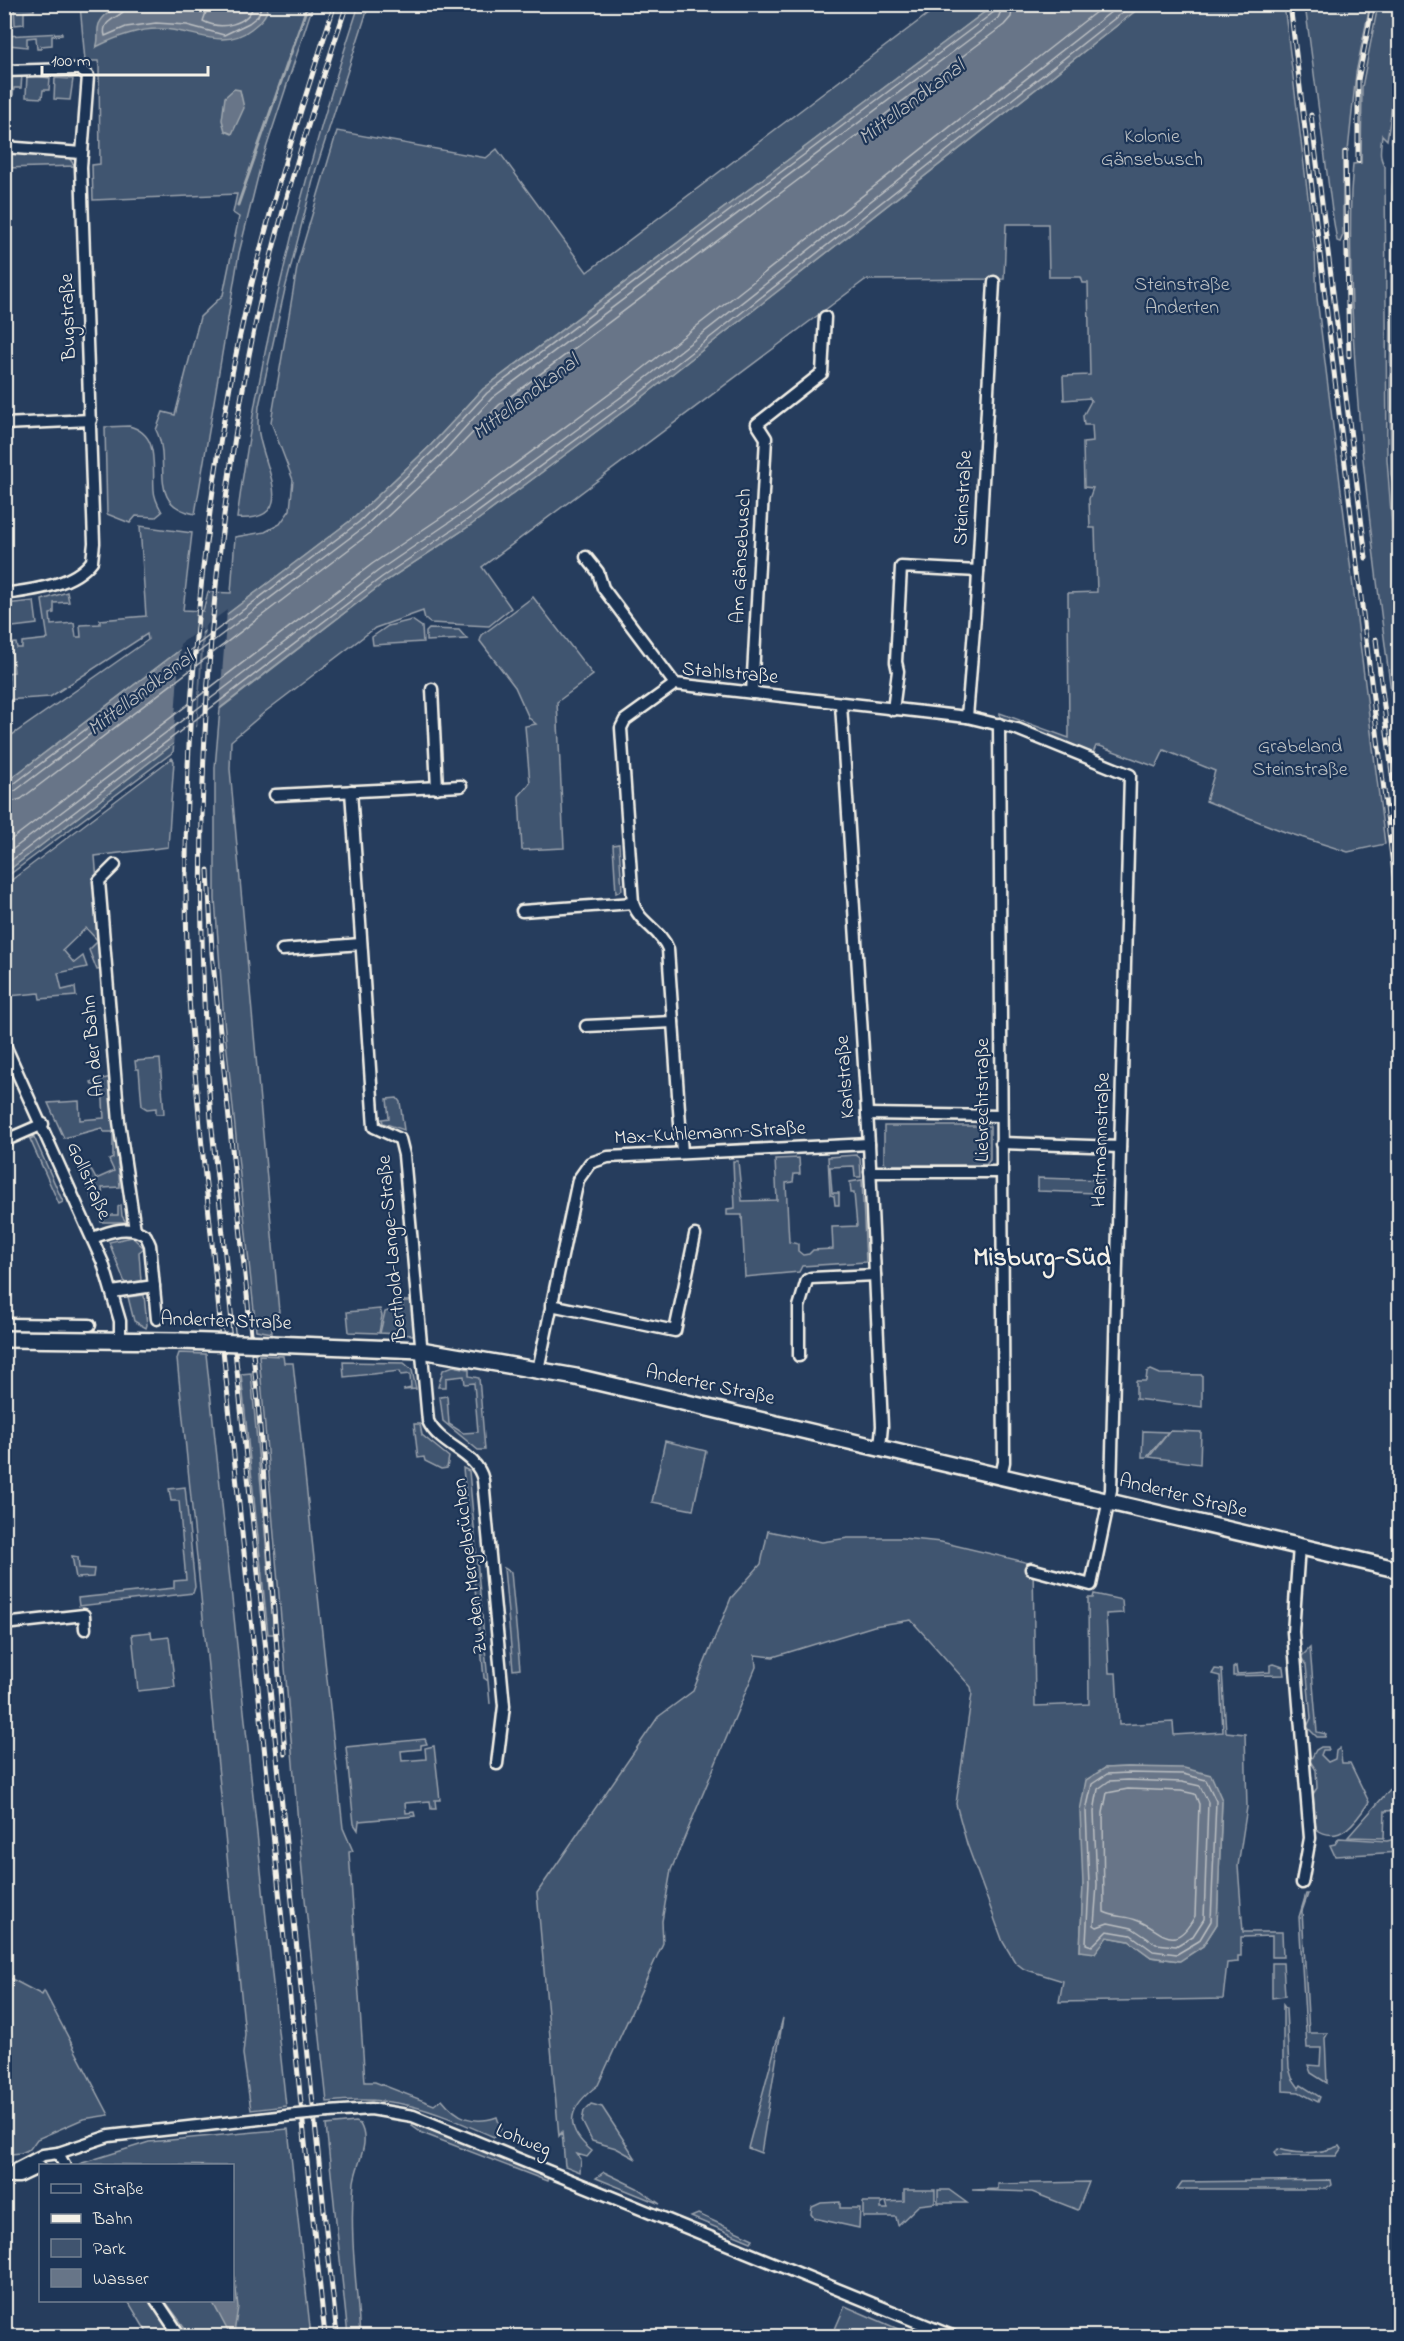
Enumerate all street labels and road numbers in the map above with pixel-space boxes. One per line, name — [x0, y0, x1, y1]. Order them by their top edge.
street label: Bugstraße — [53, 273, 86, 362]
street label: Steinstraße — [947, 450, 981, 546]
street label: Am Gänsebusch — [724, 488, 760, 624]
street label: Stahlstraße — [681, 655, 779, 693]
street label: An der Bahn — [75, 994, 113, 1098]
street label: Karlstraße — [829, 1034, 863, 1120]
street label: Liebrechtstraße — [969, 1038, 998, 1162]
street label: Hartmannstraße — [1085, 1072, 1119, 1208]
street label: Max-Kuhlemann-Straße — [613, 1114, 807, 1153]
street label: Gollstraße — [58, 1137, 118, 1225]
street label: Berthold-Lange-Straße — [370, 1154, 417, 1343]
street label: Anderter Straße — [160, 1305, 292, 1339]
street label: Anderter Straße — [643, 1358, 777, 1414]
street label: Anderter Straße — [1116, 1467, 1250, 1527]
street label: Zu den Mergelbrüchen — [446, 1476, 497, 1655]
street label: Lohweg — [490, 2117, 555, 2166]

